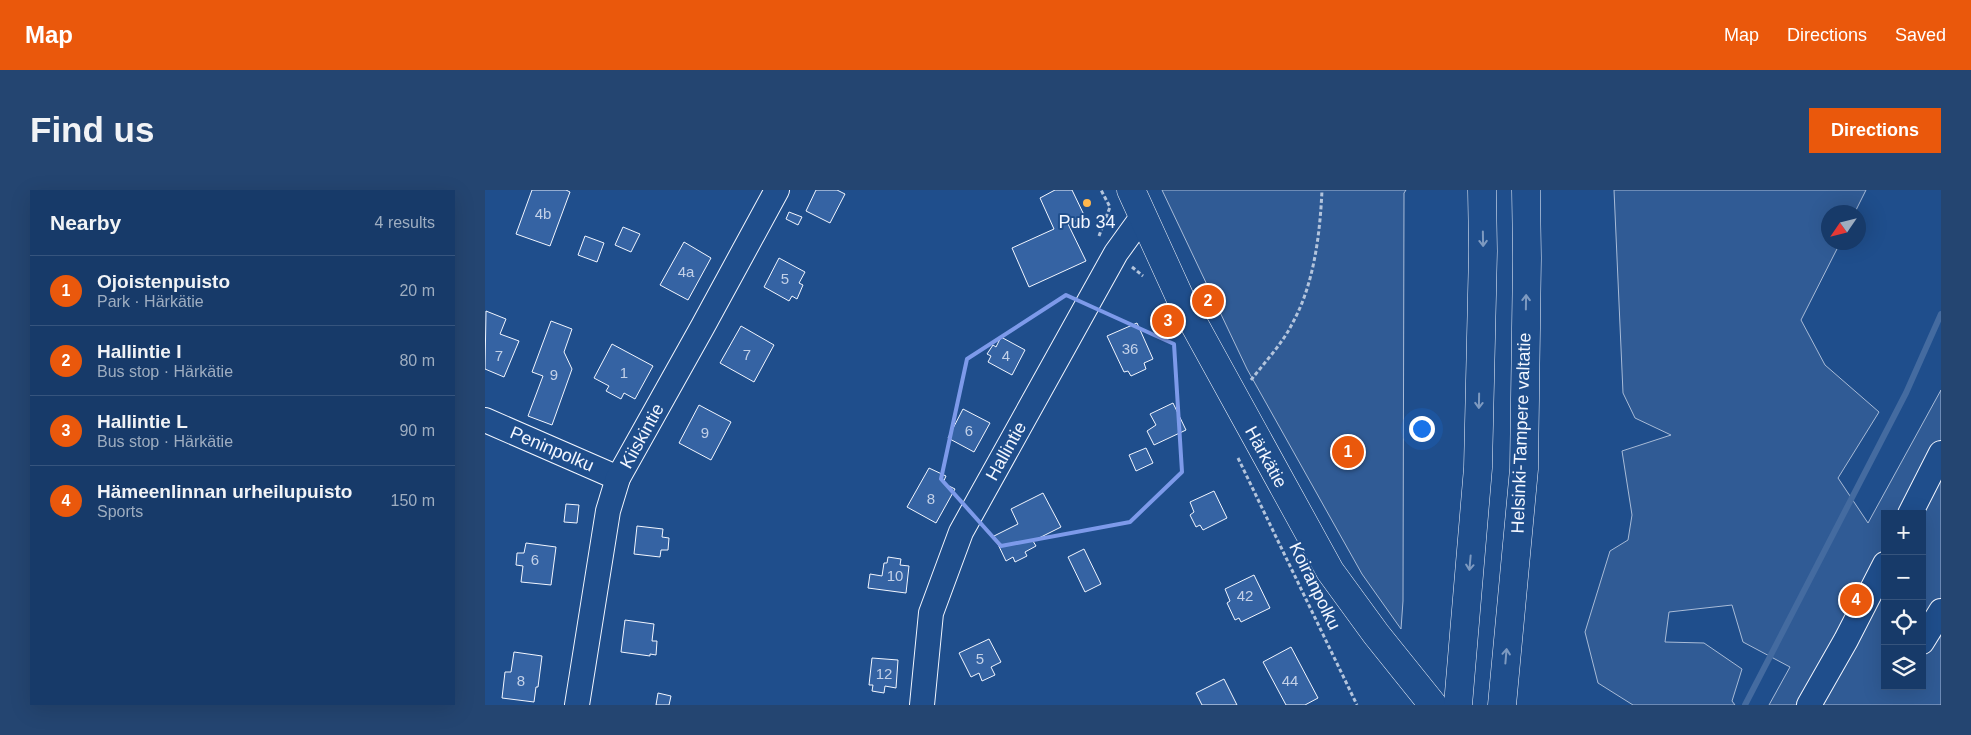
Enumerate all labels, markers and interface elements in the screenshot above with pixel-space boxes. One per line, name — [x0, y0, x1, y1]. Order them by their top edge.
text: Map — [25, 21, 73, 48]
text: Map — [1724, 25, 1759, 45]
text: Directions — [1787, 25, 1867, 45]
text: Saved — [1895, 25, 1946, 45]
button: Directions — [1809, 108, 1941, 153]
text: Find us — [30, 110, 154, 149]
marker: Pub 34 — [1081, 197, 1093, 209]
house number: 4b — [535, 205, 551, 222]
north arrow — [1821, 205, 1866, 250]
text: Nearby — [50, 211, 121, 234]
place label: Pub 34 — [1058, 212, 1116, 232]
text: 4 results — [375, 214, 435, 231]
one-way arrow — [1478, 230, 1488, 246]
house number: 4a — [678, 263, 695, 280]
house number: 5 — [781, 270, 789, 287]
text: Ojoistenpuisto — [97, 271, 230, 292]
text: 1 — [62, 282, 70, 299]
text: 20 m — [399, 282, 435, 299]
pin: 2 — [1192, 282, 1224, 320]
text: Park · Härkätie — [97, 293, 204, 310]
one-way arrow — [1521, 295, 1531, 311]
pin: 3 — [1152, 302, 1184, 340]
street label: Helsinki-Tampere valtatie — [1507, 332, 1535, 534]
house number: 36 — [1122, 340, 1138, 357]
text: Hallintie I — [97, 341, 181, 362]
house number: 7 — [743, 346, 751, 363]
house number: 7 — [495, 347, 503, 364]
house number: 4 — [1002, 347, 1010, 364]
text: 2 — [62, 352, 70, 369]
text: 80 m — [399, 352, 435, 369]
text: Bus stop · Härkätie — [97, 363, 233, 380]
house number: 1 — [620, 364, 628, 381]
house number: 9 — [550, 366, 558, 383]
one-way arrow — [1474, 392, 1484, 409]
street label: Kiiskintie — [616, 400, 668, 472]
text: Hallintie L — [97, 411, 188, 432]
your location — [1409, 416, 1435, 442]
street label: Hallintie — [982, 418, 1030, 484]
text: 3 — [62, 422, 70, 439]
text: 90 m — [399, 422, 435, 439]
street label: Peninpolku — [507, 422, 597, 476]
house number: 6 — [965, 422, 973, 439]
street label: Härkätie — [1241, 423, 1291, 491]
house number: 9 — [701, 424, 709, 441]
text: Bus stop · Härkätie — [97, 433, 233, 450]
pin: 1 — [1332, 433, 1364, 471]
text: Hämeenlinnan urheilupuisto — [97, 481, 352, 502]
house number: 8 — [927, 490, 935, 507]
text: 4 — [62, 492, 70, 509]
text: 150 m — [391, 492, 435, 509]
text: Sports — [97, 503, 143, 520]
map controls — [1881, 510, 1926, 690]
button: + — [1881, 510, 1926, 555]
street label: Koiranpolku — [1285, 539, 1345, 633]
house number: 6 — [531, 551, 539, 568]
one-way arrow — [1465, 555, 1474, 571]
button: − — [1881, 555, 1926, 600]
house number: 10 — [887, 567, 903, 584]
pin: 4 — [1840, 581, 1872, 619]
house number: 42 — [1237, 587, 1253, 604]
button: locate — [1881, 600, 1926, 645]
button: layers — [1881, 645, 1926, 690]
one-way arrow — [1501, 649, 1511, 665]
house number: 5 — [976, 650, 984, 667]
house number: 12 — [876, 665, 892, 682]
house number: 8 — [517, 672, 525, 689]
house number: 44 — [1282, 672, 1298, 689]

